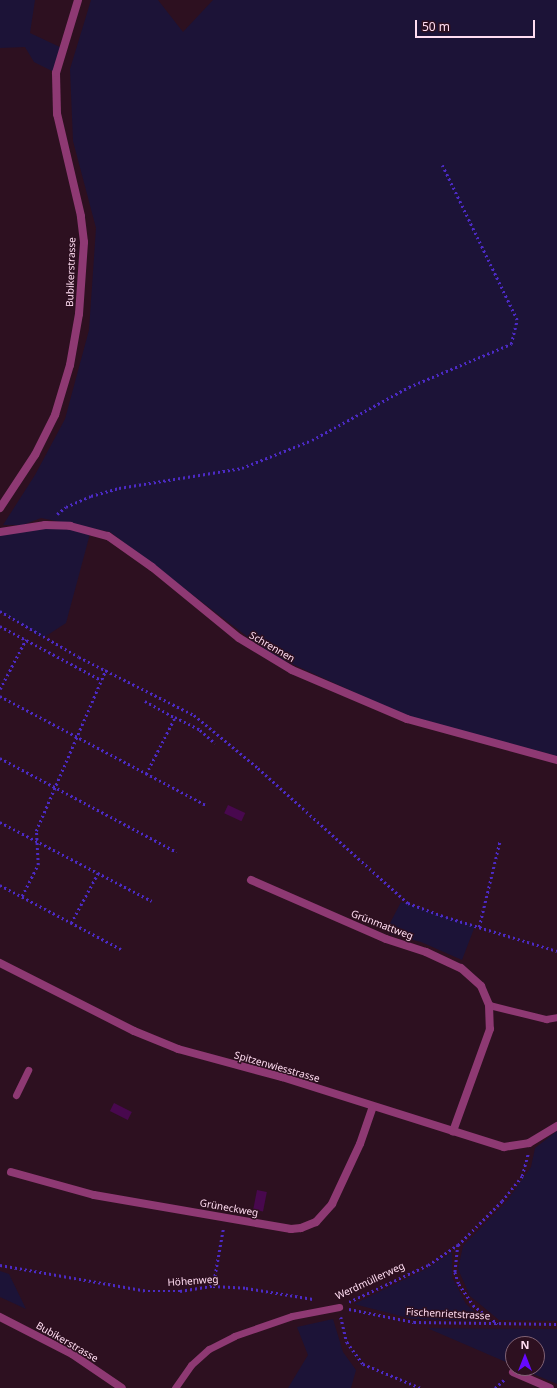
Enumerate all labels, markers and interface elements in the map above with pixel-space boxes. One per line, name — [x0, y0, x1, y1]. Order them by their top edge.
scale bar — [417, 12, 537, 38]
text: 50 m — [422, 18, 450, 35]
street label: Bubikerstrasse — [64, 237, 78, 307]
street label: Schrennen — [247, 629, 297, 665]
street label: Grünmattweg — [349, 908, 415, 942]
street label: Spitzenwiesstrasse — [233, 1049, 321, 1085]
street label: Grüneckweg — [199, 1197, 259, 1219]
street label: Werdmüllerweg — [334, 1260, 406, 1302]
street label: Höhenweg — [167, 1273, 219, 1289]
street label: Fischenrietstrasse — [406, 1306, 490, 1322]
street label: Bubikerstrasse — [34, 1319, 100, 1365]
north arrow — [505, 1336, 545, 1376]
text: N — [521, 1337, 529, 1352]

